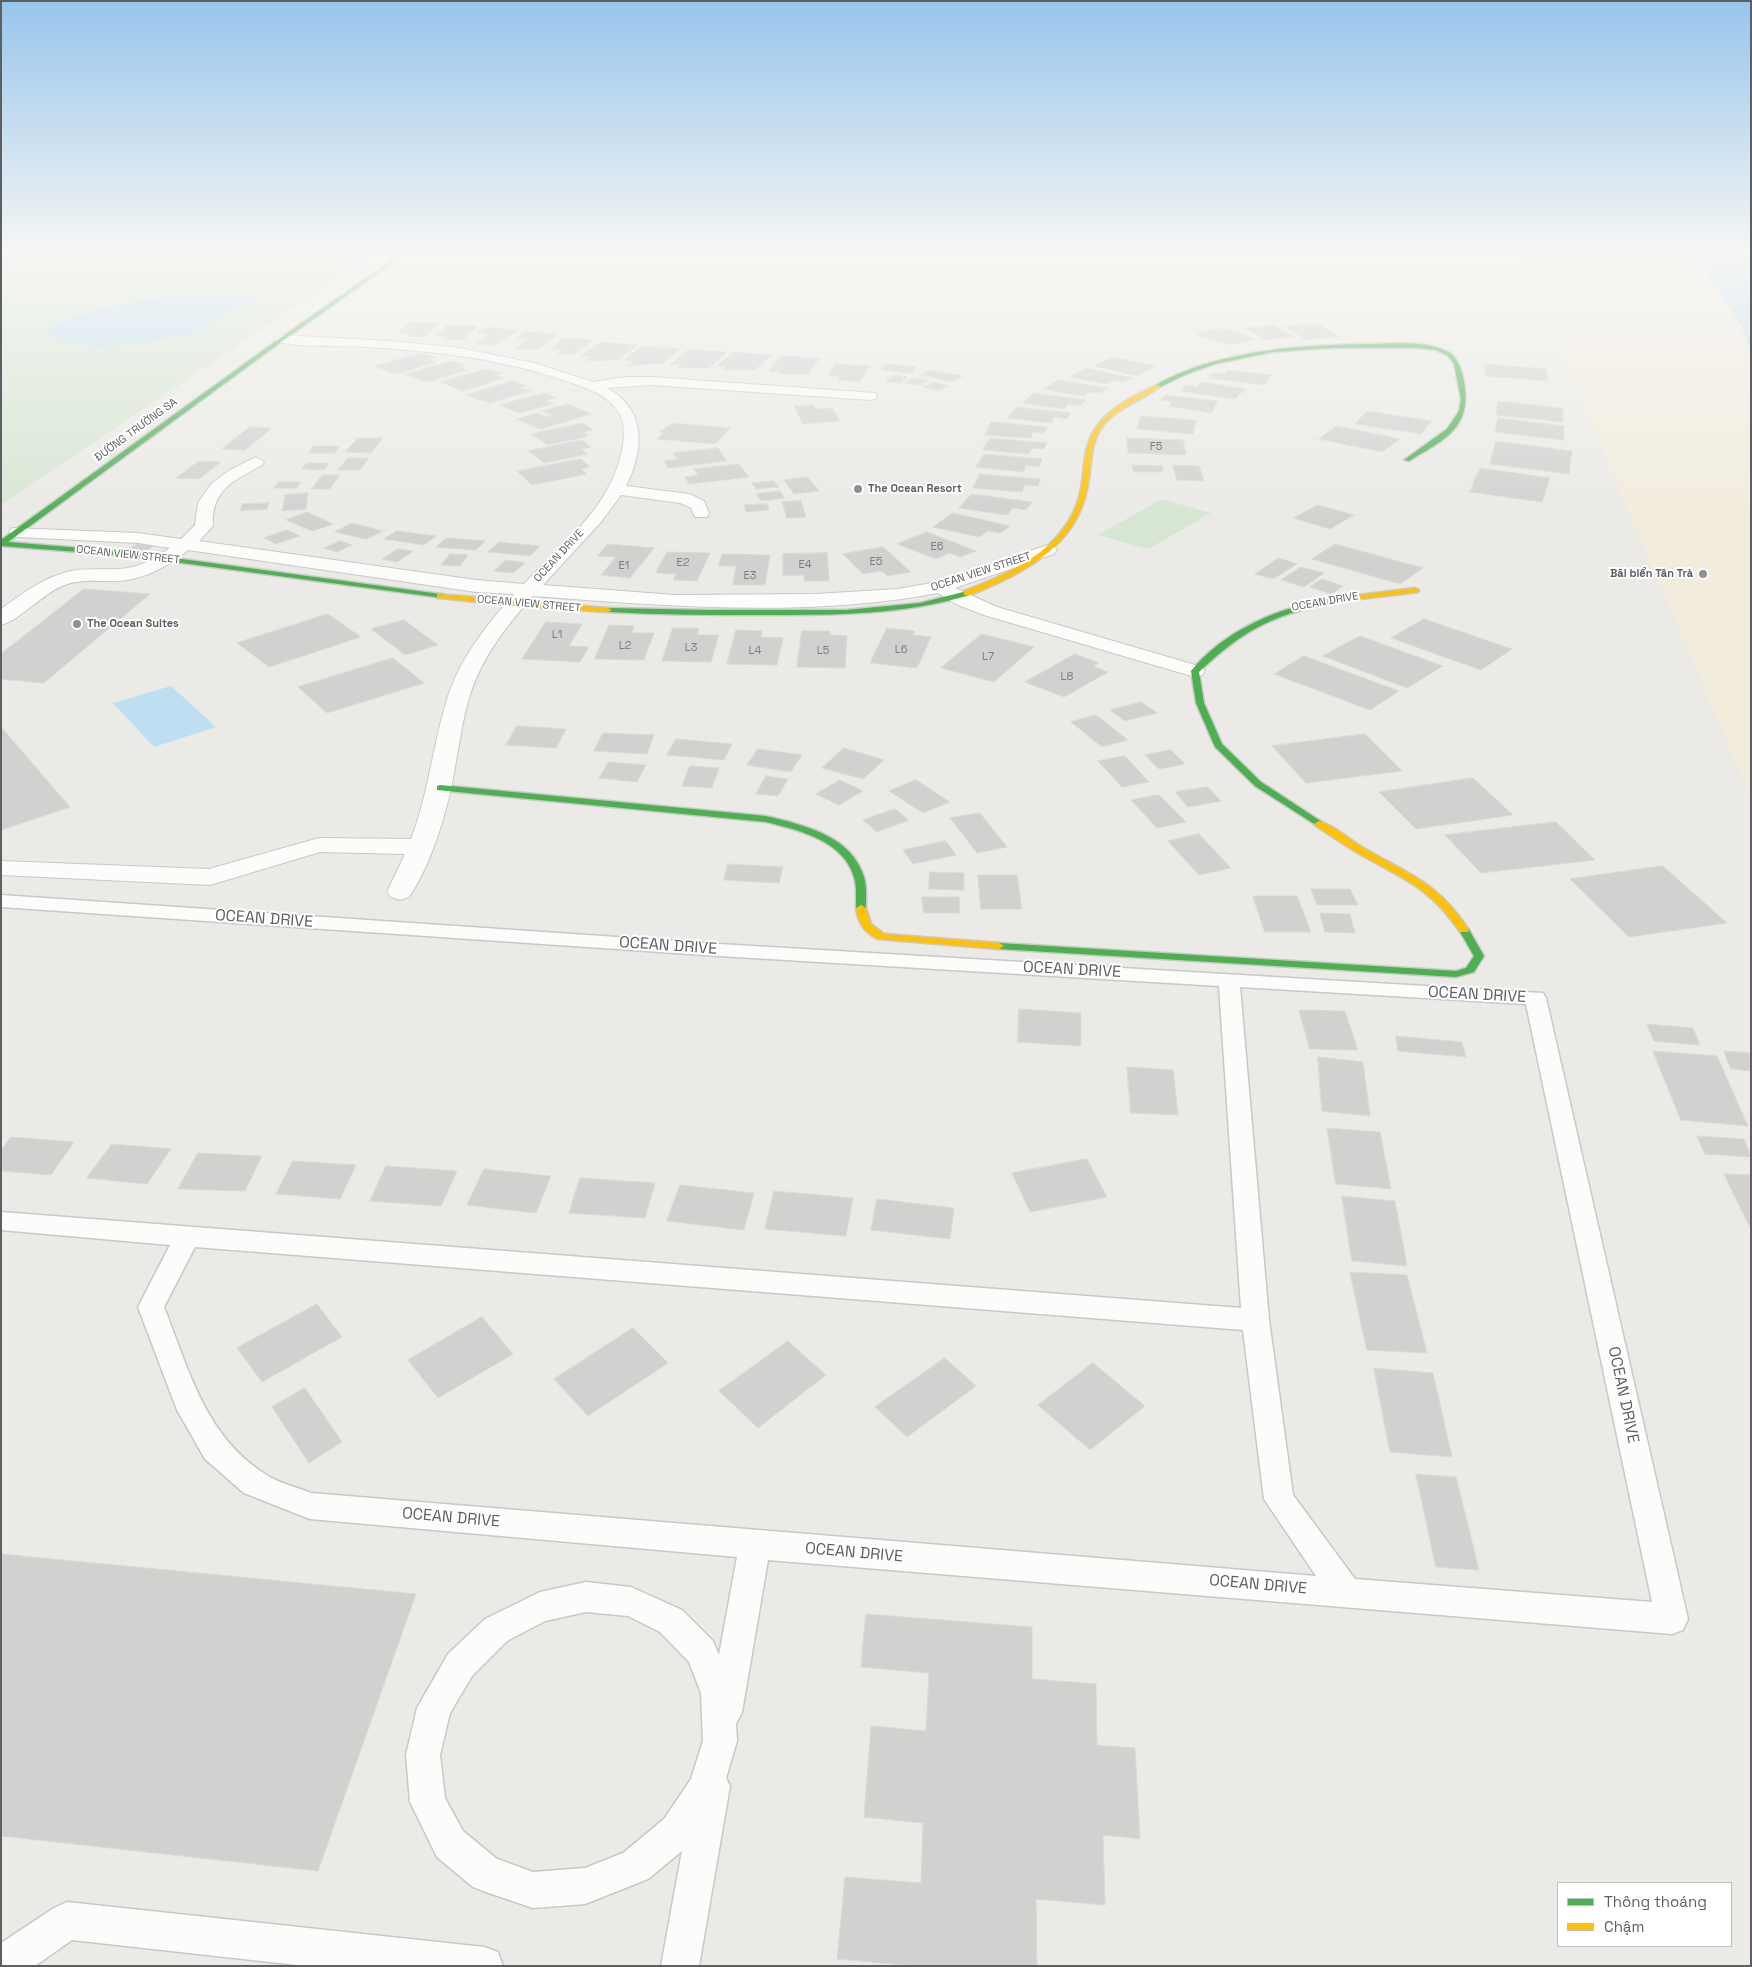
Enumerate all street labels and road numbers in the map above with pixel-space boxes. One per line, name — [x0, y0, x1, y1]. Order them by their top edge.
street label: ĐƯỜNG TRƯỜNG SA — [92, 396, 180, 464]
street label: OCEAN DRIVE — [531, 527, 587, 585]
street label: OCEAN VIEW STREET — [75, 543, 181, 567]
street label: OCEAN VIEW STREET — [929, 550, 1033, 594]
street label: OCEAN DRIVE — [1291, 590, 1359, 614]
street label: OCEAN VIEW STREET — [476, 593, 582, 615]
street label: OCEAN DRIVE — [214, 906, 314, 932]
street label: OCEAN DRIVE — [618, 933, 718, 959]
street label: OCEAN DRIVE — [1022, 958, 1122, 982]
street label: OCEAN DRIVE — [1427, 983, 1527, 1007]
street label: OCEAN DRIVE — [1603, 1345, 1643, 1445]
street label: OCEAN DRIVE — [401, 1504, 501, 1532]
street label: OCEAN DRIVE — [804, 1539, 904, 1567]
street label: OCEAN DRIVE — [1208, 1571, 1308, 1599]

